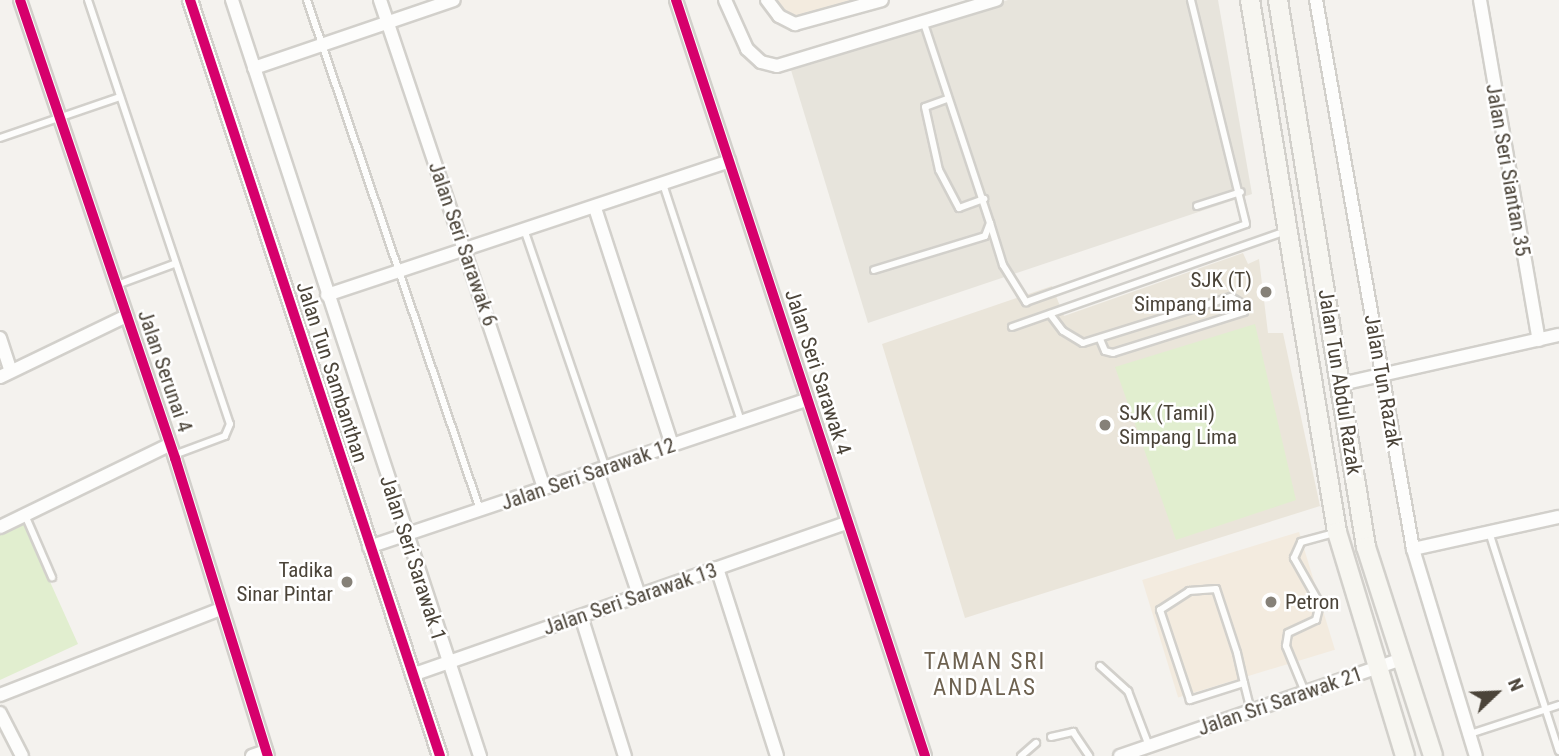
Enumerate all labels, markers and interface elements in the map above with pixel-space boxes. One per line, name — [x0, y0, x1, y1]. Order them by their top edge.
street label: Jalan Seri Siantan 35 — [1480, 82, 1536, 258]
street label: Jalan Seri Sarawak 6 — [423, 158, 503, 330]
place label: SJK (T) Simpang Lima — [1134, 267, 1252, 317]
street label: Jalan Tun Sambanthan — [291, 278, 373, 466]
marker: SJK (T) Simpang Lima — [1258, 284, 1274, 300]
street label: Jalan Seri Sarawak 4 — [779, 286, 857, 458]
street label: Jalan Tun Abdul Razak — [1313, 287, 1367, 477]
street label: Jalan Serunai 4 — [132, 307, 198, 435]
street label: Jalan Tun Razak — [1359, 312, 1407, 450]
place label: SJK (Tamil) Simpang Lima — [1119, 400, 1237, 450]
marker: SJK (Tamil) Simpang Lima — [1097, 417, 1113, 433]
street label: Jalan Seri Sarawak 12 — [498, 432, 678, 516]
street label: Jalan Seri Sarawak 1 — [374, 472, 452, 644]
place label: Tadika Sinar Pintar — [237, 557, 333, 607]
street label: Jalan Seri Sarawak 13 — [540, 557, 720, 641]
marker: Tadika Sinar Pintar — [339, 574, 355, 590]
place label: Petron — [1285, 589, 1339, 615]
marker: Petron — [1263, 594, 1279, 610]
district label: TAMAN SRI ANDALAS — [925, 648, 1045, 702]
north arrow — [1461, 658, 1531, 728]
street label: Jalan Sri Sarawak 21 — [1194, 661, 1366, 741]
text: N — [1503, 675, 1529, 694]

